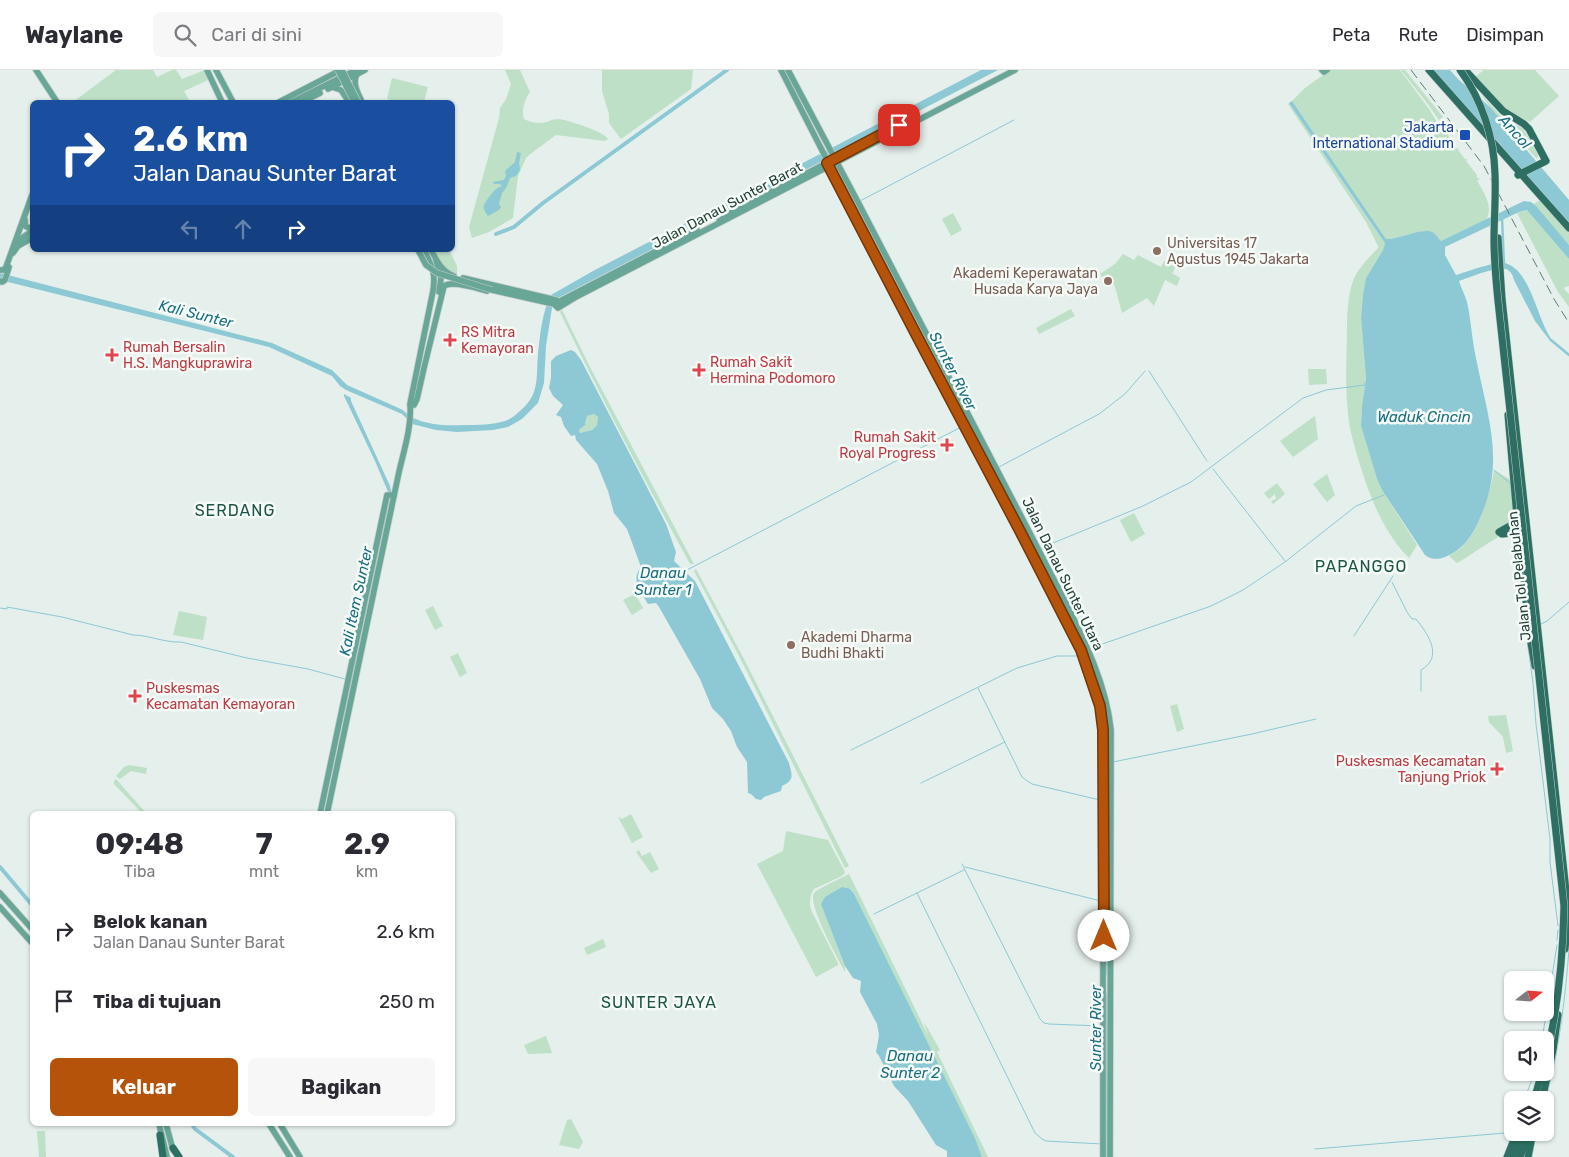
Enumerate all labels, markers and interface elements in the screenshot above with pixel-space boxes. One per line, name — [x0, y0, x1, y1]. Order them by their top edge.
search box — [153, 12, 503, 57]
text: Waylane — [25, 21, 123, 49]
icon: search — [171, 21, 199, 49]
text: Cari di sini — [211, 23, 302, 46]
text: Peta — [1332, 24, 1370, 46]
text: Rute — [1398, 24, 1438, 46]
text: Disimpan — [1466, 24, 1544, 46]
pin — [878, 104, 920, 146]
water label: Ancol — [1494, 110, 1535, 153]
icon: arrive — [885, 111, 913, 139]
text: 2.6 km — [133, 118, 248, 160]
place label: Jakarta International Stadium — [1313, 119, 1454, 152]
icon: right — [50, 120, 115, 185]
marker: Jakarta International Stadium — [1458, 128, 1472, 142]
street label: Jalan Danau Sunter Barat — [649, 158, 806, 252]
text: Jalan Danau Sunter Barat — [133, 160, 397, 187]
icon: left — [176, 215, 204, 243]
icon: ahead — [229, 215, 257, 243]
icon: right — [282, 215, 310, 243]
place label: Universitas 17 Agustus 1945 Jakarta — [1167, 235, 1309, 268]
marker: Universitas 17 Agustus 1945 Jakarta — [1151, 245, 1163, 257]
place label: Akademi Keperawatan Husada Karya Jaya — [953, 265, 1098, 298]
marker: Akademi Keperawatan Husada Karya Jaya — [1102, 275, 1114, 287]
water label: Kali Sunter — [157, 296, 236, 332]
place label: RS Mitra Kemayoran — [461, 324, 534, 357]
water label: Sunter River — [925, 329, 981, 415]
marker: RS Mitra Kemayoran — [443, 333, 457, 347]
place label: Rumah Bersalin H.S. Mangkuprawira — [123, 339, 252, 372]
marker: Rumah Bersalin H.S. Mangkuprawira — [105, 348, 119, 362]
place label: Rumah Sakit Hermina Podomoro — [710, 354, 836, 387]
marker: Rumah Sakit Hermina Podomoro — [692, 363, 706, 377]
water label: Waduk Cincin — [1377, 408, 1471, 426]
place label: Rumah Sakit Royal Progress — [839, 429, 937, 462]
marker: Rumah Sakit Royal Progress — [940, 438, 954, 452]
street label: Jalan Danau Sunter Utara — [1018, 495, 1107, 654]
district label: SERDANG — [195, 501, 275, 520]
street label: Jalan Tol Pelabuhan — [1504, 510, 1535, 642]
water label: Kali Item Sunter — [336, 544, 377, 657]
district label: PAPANGGO — [1315, 557, 1407, 576]
water label: Danau Sunter 1 — [635, 564, 692, 599]
place label: Akademi Dharma Budhi Bhakti — [801, 629, 912, 662]
marker: Akademi Dharma Budhi Bhakti — [785, 639, 797, 651]
place label: Puskesmas Kecamatan Kemayoran — [146, 680, 295, 713]
marker: Puskesmas Kecamatan Kemayoran — [128, 689, 142, 703]
place label: Puskesmas Kecamatan Tanjung Priok — [1336, 753, 1487, 786]
marker: Puskesmas Kecamatan Tanjung Priok — [1490, 762, 1504, 776]
text: 09:48 — [95, 826, 184, 862]
text: 7 — [255, 826, 273, 862]
text: 2.9 — [344, 826, 390, 862]
text: Tiba — [124, 862, 155, 881]
text: mnt — [249, 862, 279, 881]
text: km — [356, 862, 378, 881]
position arrow — [1077, 909, 1129, 961]
text: Belok kanan — [93, 910, 208, 933]
icon: right — [50, 917, 78, 945]
text: 2.6 km — [376, 920, 435, 943]
text: Jalan Danau Sunter Barat — [93, 933, 285, 952]
north arrow — [1504, 971, 1554, 1021]
map controls — [1504, 971, 1554, 1141]
water label: Sunter River — [1087, 984, 1105, 1071]
icon: arrive — [50, 987, 78, 1015]
text: Tiba di tujuan — [93, 990, 221, 1013]
text: 250 m — [379, 990, 435, 1013]
district label: SUNTER JAYA — [601, 993, 717, 1012]
button: sound — [1504, 1031, 1554, 1081]
water label: Danau Sunter 2 — [880, 1047, 940, 1082]
button: Keluar — [50, 1058, 238, 1116]
button: Bagikan — [248, 1058, 435, 1116]
button: layers — [1504, 1091, 1554, 1141]

